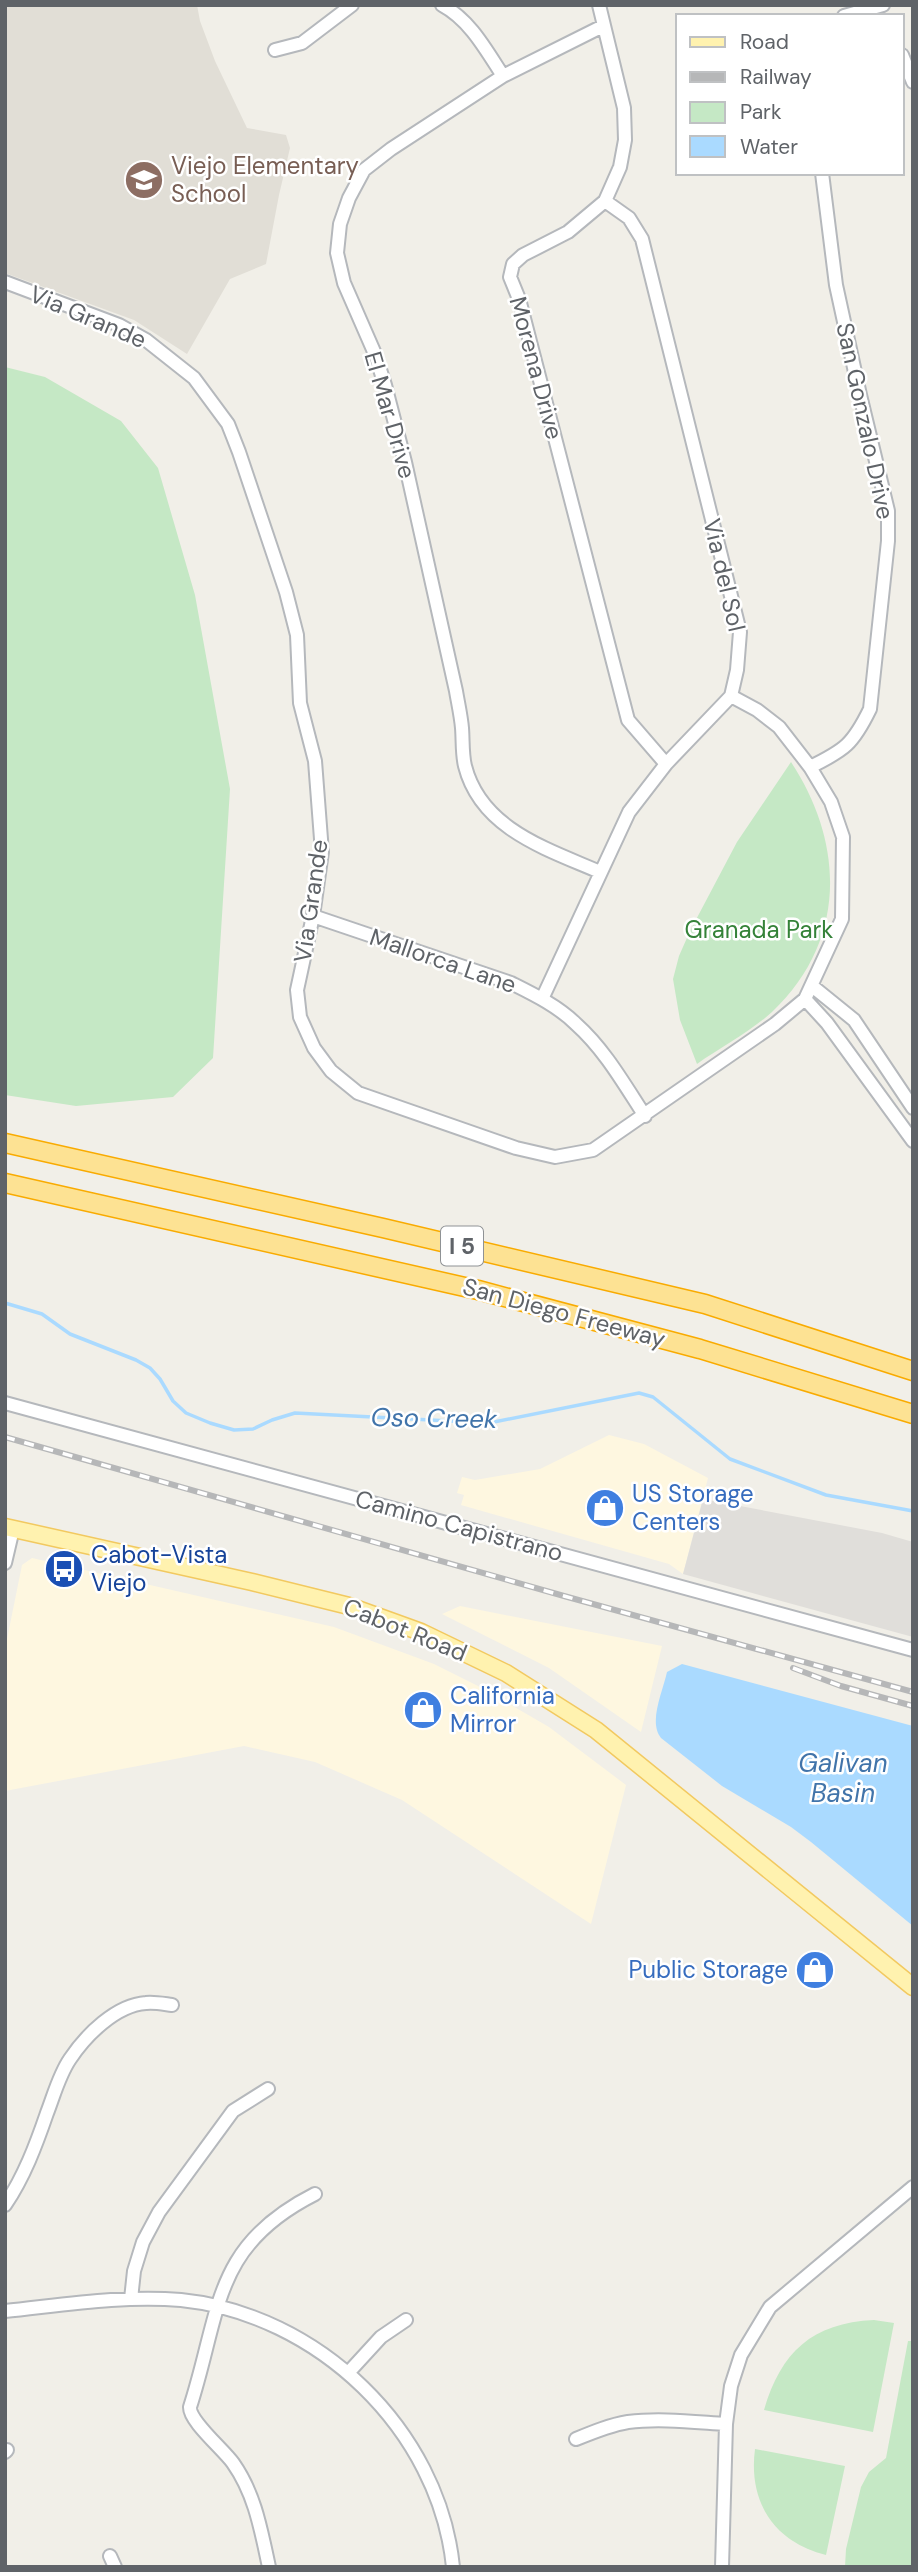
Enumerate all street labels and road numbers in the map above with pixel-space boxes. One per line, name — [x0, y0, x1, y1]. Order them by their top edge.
street label: Via Grande — [25, 278, 151, 355]
street label: Morena Drive — [503, 293, 570, 443]
street label: San Gonzalo Drive — [830, 320, 901, 522]
street label: El Mar Drive — [358, 348, 423, 482]
street label: Via del Sol — [696, 515, 753, 634]
street label: Via Grande — [287, 837, 334, 964]
street label: Mallorca Lane — [366, 921, 520, 1000]
road number: I 5 — [441, 1226, 483, 1266]
street label: San Diego Freeway — [459, 1271, 669, 1354]
street label: Camino Capistrano — [352, 1483, 566, 1568]
street label: Cabot Road — [339, 1591, 472, 1668]

